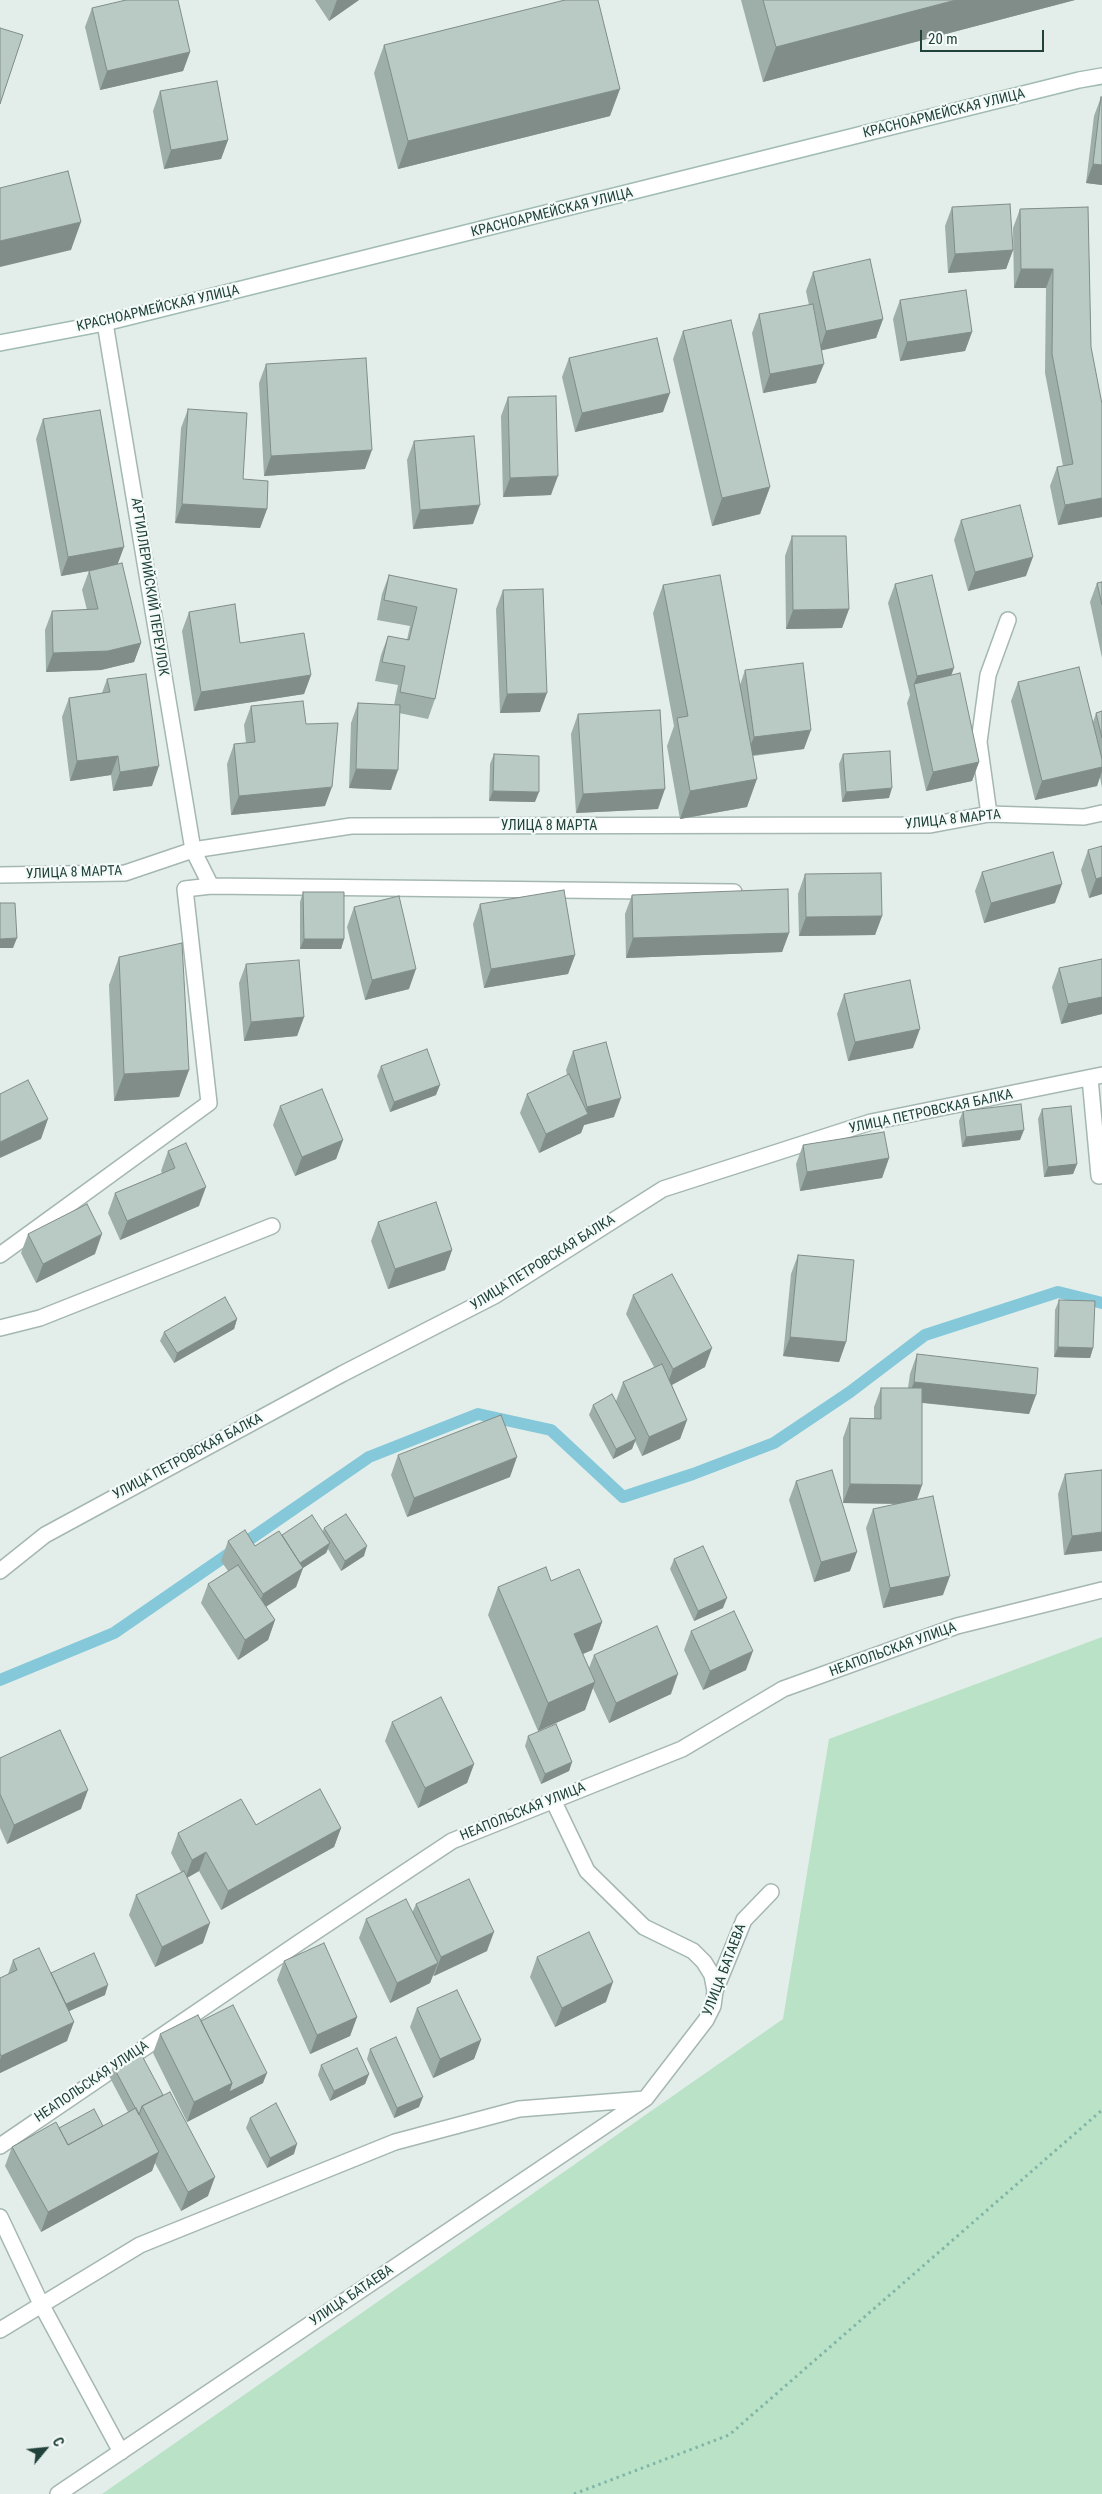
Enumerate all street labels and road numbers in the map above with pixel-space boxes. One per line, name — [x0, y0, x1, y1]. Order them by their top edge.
street label: КРАСНОАРМЕЙСКАЯ УЛИЦА — [861, 86, 1027, 142]
street label: КРАСНОАРМЕЙСКАЯ УЛИЦА — [469, 185, 635, 241]
street label: КРАСНОАРМЕЙСКАЯ УЛИЦА — [75, 282, 241, 336]
street label: АРТИЛЛЕРИЙСКИЙ ПЕРЕУЛОК — [127, 497, 171, 677]
street label: УЛИЦА 8 МАРТА — [904, 807, 1002, 833]
street label: УЛИЦА 8 МАРТА — [501, 818, 597, 834]
street label: УЛИЦА 8 МАРТА — [26, 863, 122, 883]
street label: УЛИЦА ПЕТРОВСКАЯ БАЛКА — [847, 1086, 1015, 1138]
street label: УЛИЦА ПЕТРОВСКАЯ БАЛКА — [468, 1212, 618, 1314]
street label: УЛИЦА ПЕТРОВСКАЯ БАЛКА — [110, 1410, 266, 1504]
street label: НЕАПОЛЬСКАЯ УЛИЦА — [827, 1619, 959, 1681]
street label: НЕАПОЛЬСКАЯ УЛИЦА — [458, 1779, 588, 1845]
street label: УЛИЦА БАТАЕВА — [700, 1922, 750, 2018]
street label: НЕАПОЛЬСКАЯ УЛИЦА — [32, 2038, 152, 2126]
street label: УЛИЦА БАТАЕВА — [307, 2262, 397, 2330]

